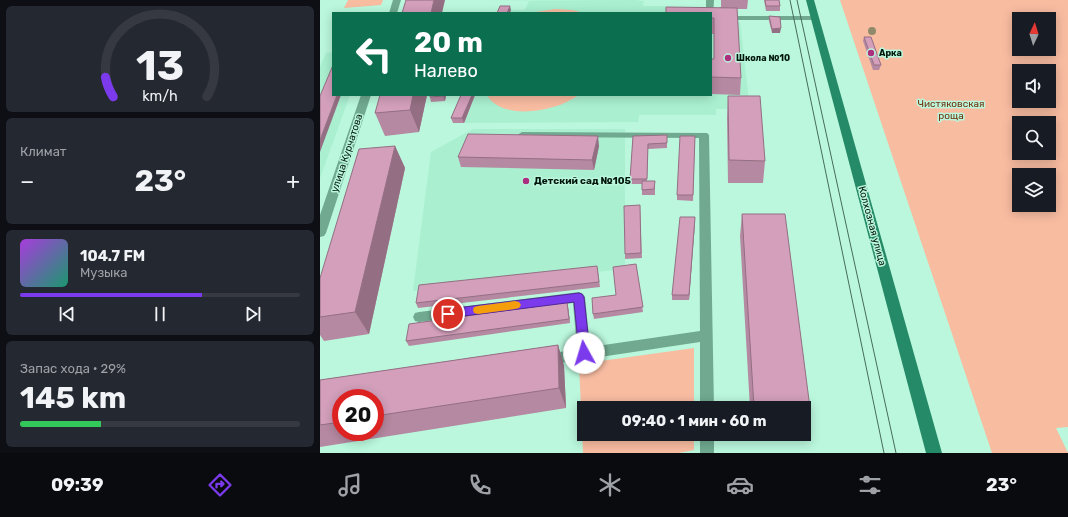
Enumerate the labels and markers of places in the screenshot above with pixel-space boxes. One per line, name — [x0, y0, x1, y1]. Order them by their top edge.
marker: Арка — [866, 48, 876, 58]
place label: Арка — [879, 48, 902, 58]
marker: Школа №10 — [723, 53, 733, 63]
place label: Школа №10 — [736, 53, 790, 63]
place label: Детский сад №105 — [534, 175, 632, 187]
marker: Детский сад №105 — [521, 176, 531, 186]
pin — [431, 297, 465, 331]

